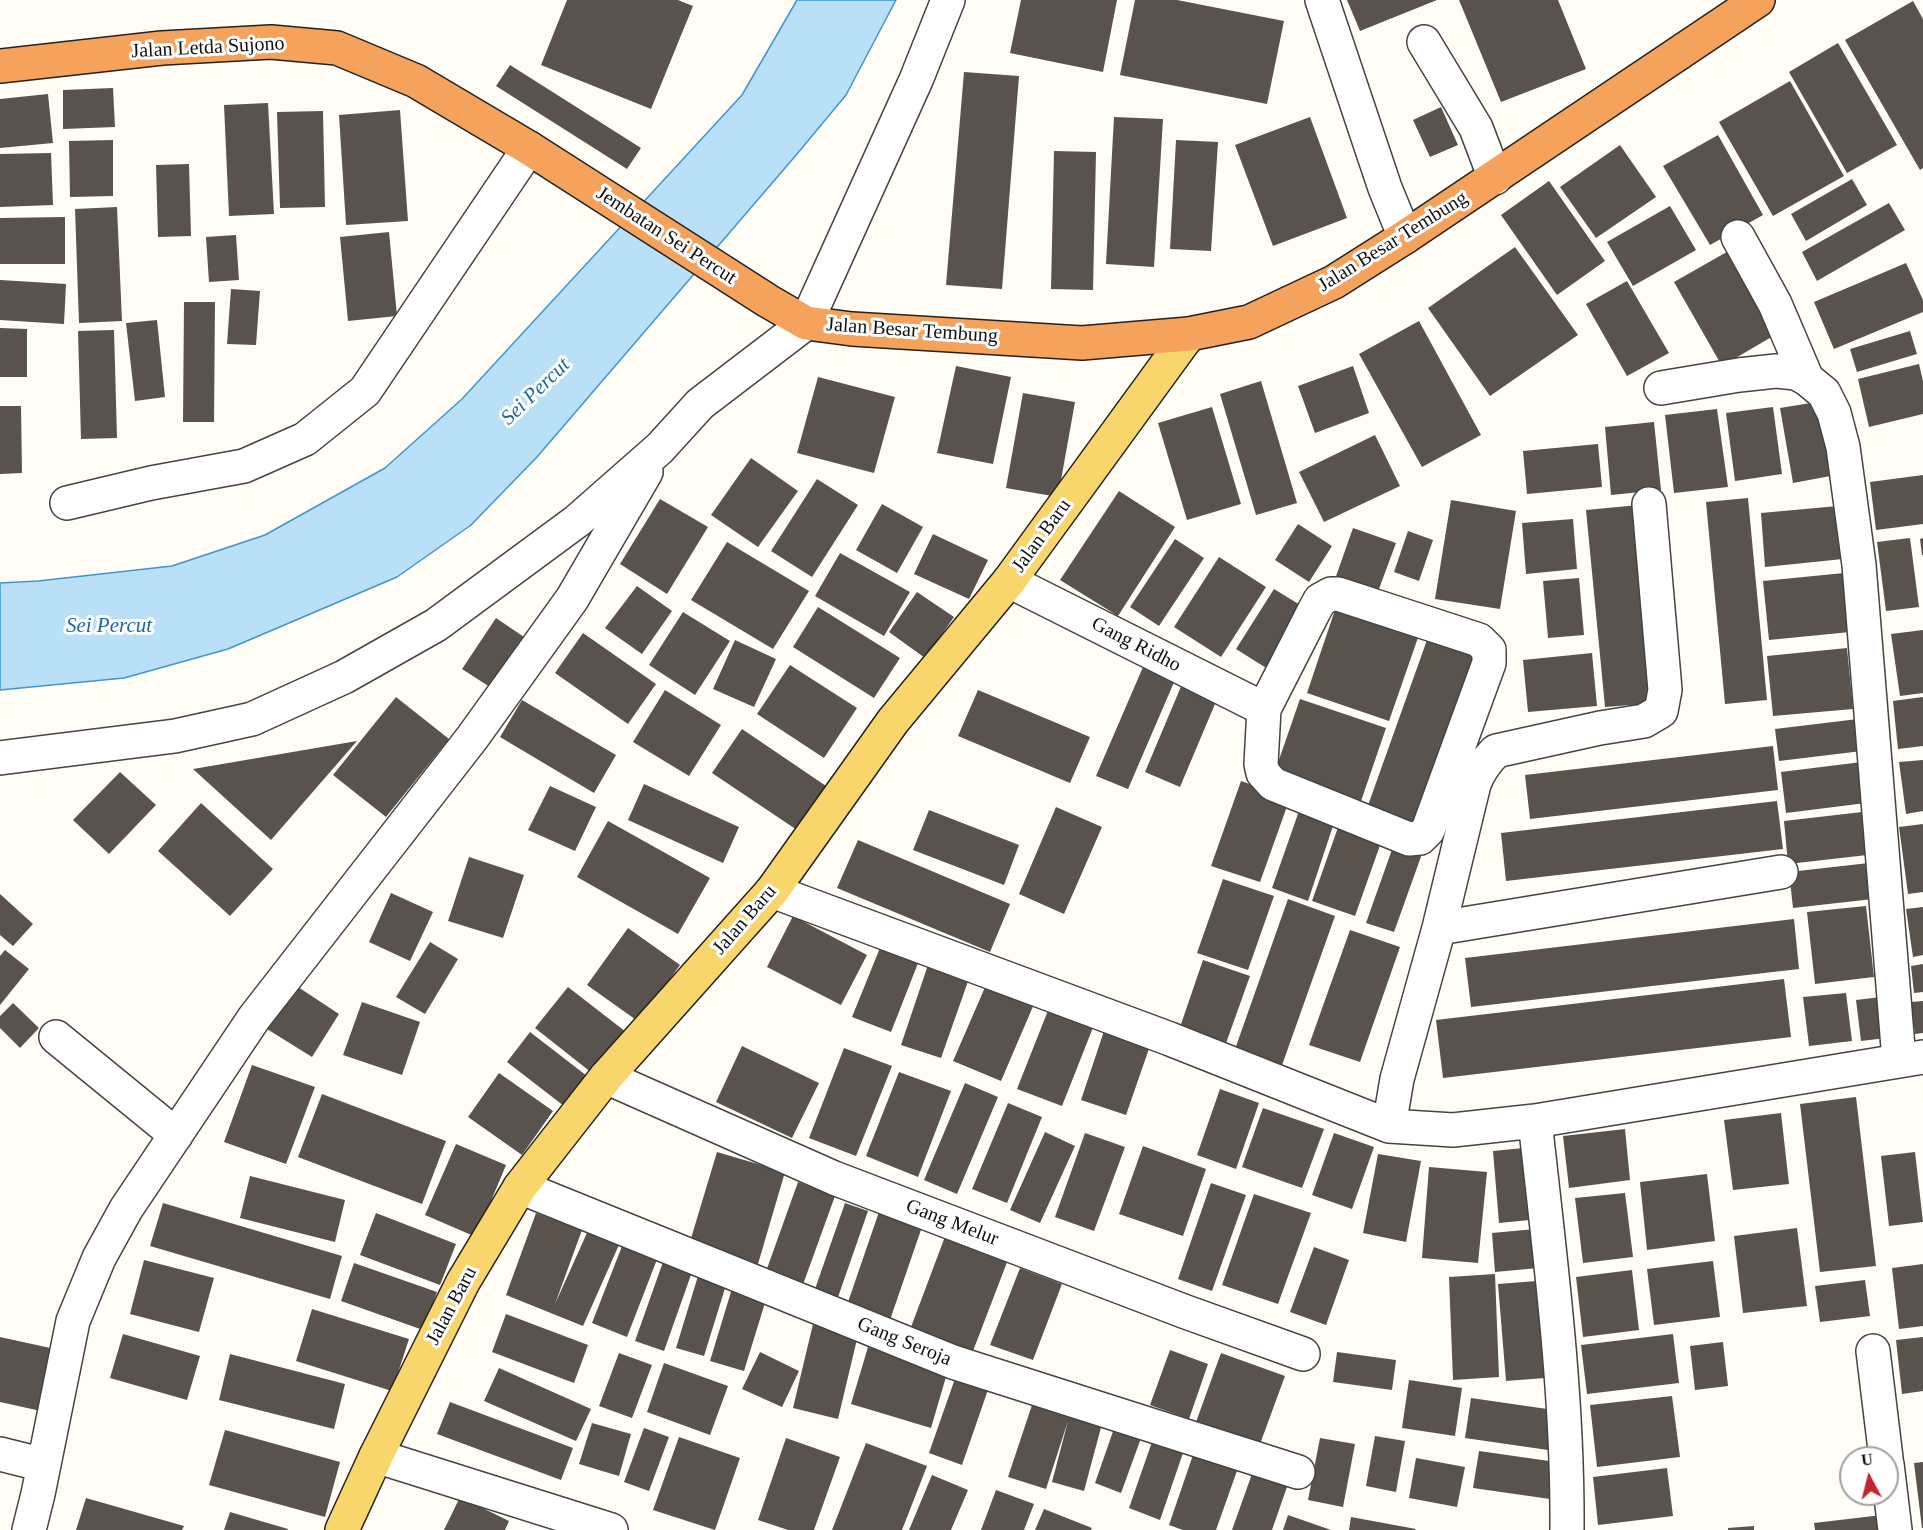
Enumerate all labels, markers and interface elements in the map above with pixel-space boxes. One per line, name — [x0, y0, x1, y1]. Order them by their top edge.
street label: Jalan Letda Sujono — [131, 32, 285, 64]
street label: Jembatan Sei Percut — [591, 182, 741, 290]
street label: Jalan Besar Tembung — [1314, 186, 1472, 298]
street label: Jalan Besar Tembung — [825, 313, 999, 349]
water label: Sei Percut — [496, 353, 576, 431]
street label: Jalan Baru — [1007, 495, 1077, 577]
street label: Gang Ridho — [1087, 612, 1185, 678]
water label: Sei Percut — [66, 613, 152, 639]
street label: Jalan Baru — [708, 880, 782, 960]
street label: Gang Melur — [902, 1194, 1002, 1252]
street label: Jalan Baru — [421, 1263, 483, 1349]
street label: Gang Seroja — [853, 1312, 955, 1372]
north arrow — [1839, 1446, 1899, 1506]
text: U — [1860, 1450, 1874, 1469]

